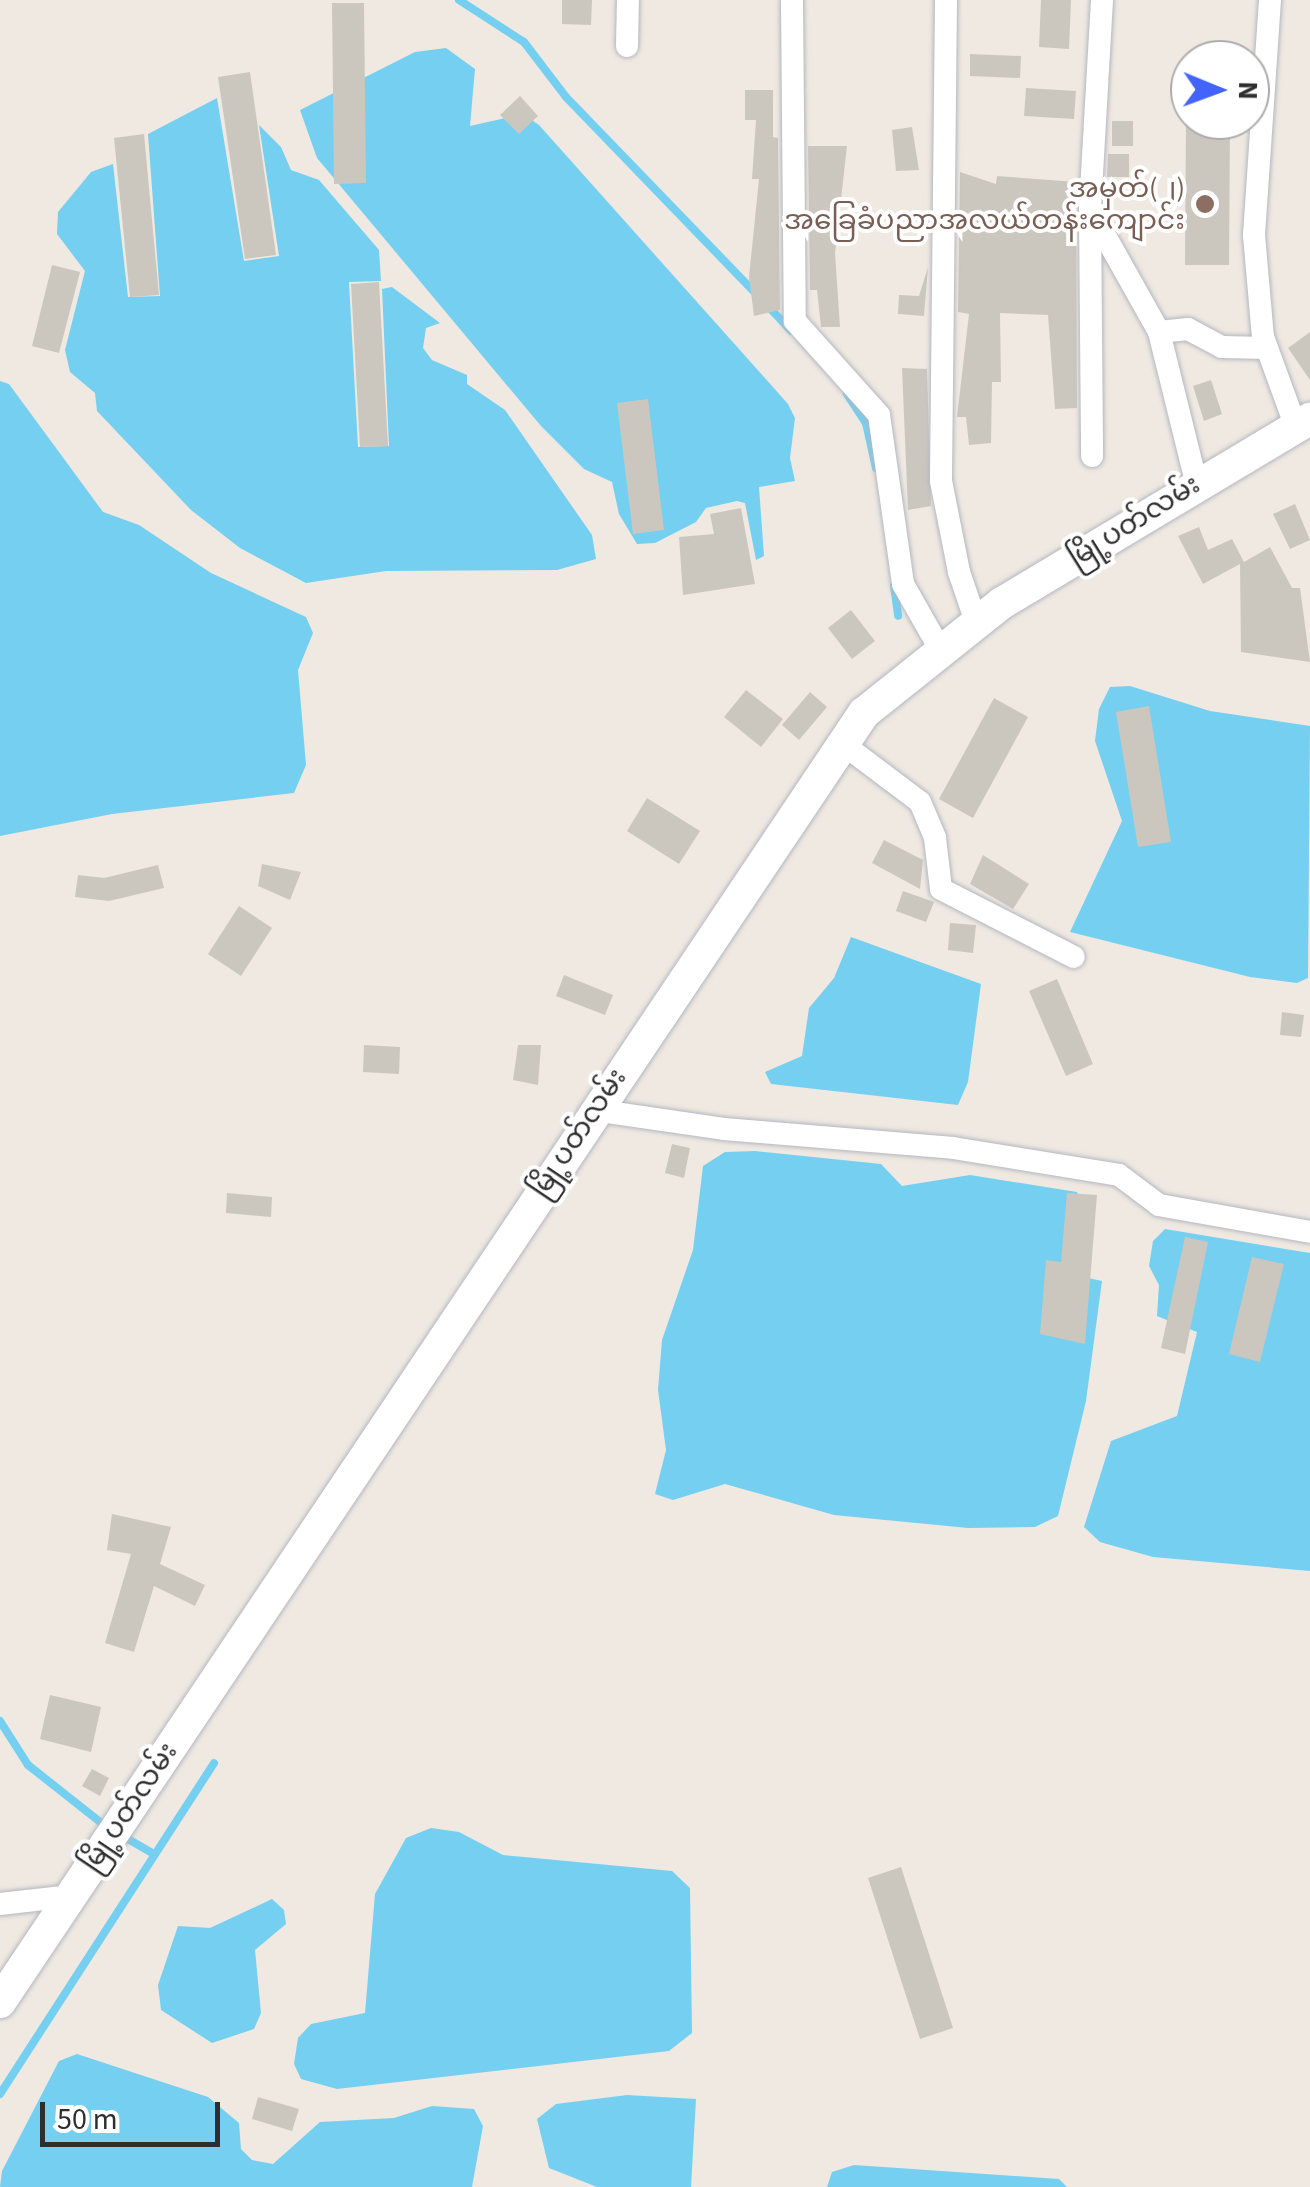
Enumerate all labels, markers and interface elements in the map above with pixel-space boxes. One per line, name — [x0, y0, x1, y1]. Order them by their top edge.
north arrow — [1170, 40, 1270, 140]
text: N — [1228, 81, 1268, 100]
place label: အမှတ်(၂) အခြေခံပညာအလယ်တန်းကျောင်း — [784, 171, 1185, 237]
marker: အမှတ်(၂) အခြေခံပညာအလယ်တန်းကျောင်း — [1194, 193, 1216, 215]
street label: မြို့ပတ်လမ်း — [1062, 467, 1206, 575]
street label: မြို့ပတ်လမ်း — [522, 1062, 634, 1204]
street label: မြို့ပတ်လမ်း — [73, 1736, 185, 1878]
scale bar — [45, 2082, 225, 2144]
text: 50 m — [57, 2098, 118, 2141]

